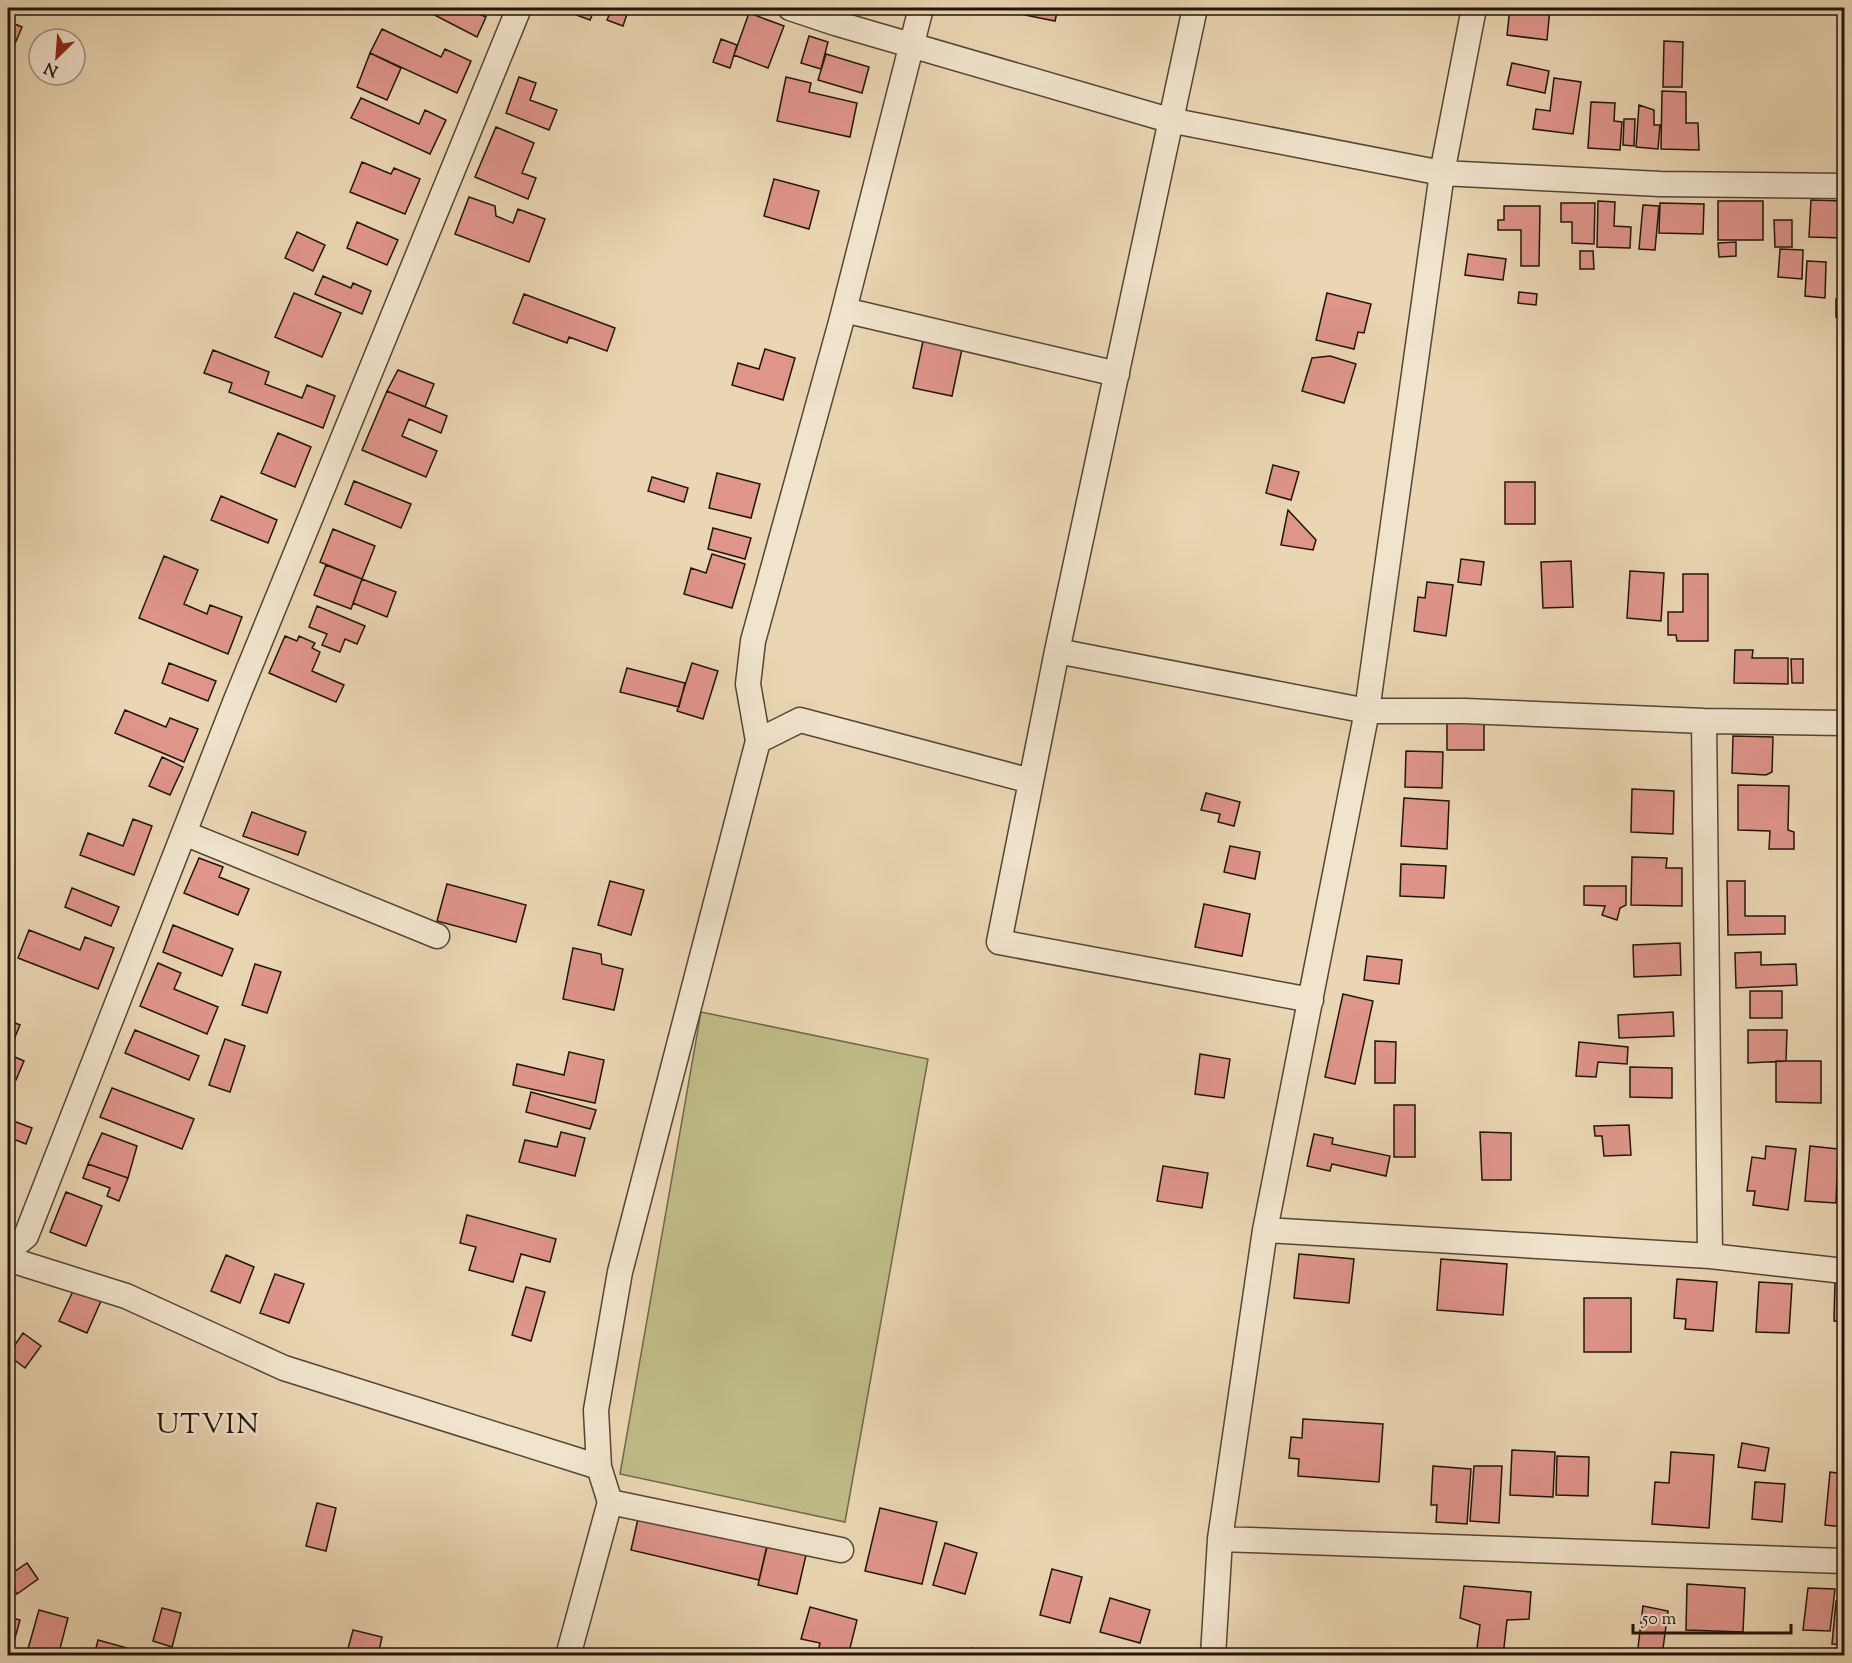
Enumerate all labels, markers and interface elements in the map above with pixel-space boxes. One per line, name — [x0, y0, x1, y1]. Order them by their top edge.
north arrow — [27, 27, 87, 87]
text: N — [41, 55, 62, 81]
district label: UTVIN — [156, 1406, 260, 1446]
scale bar — [1633, 1597, 1790, 1635]
text: 50 m — [1641, 1607, 1677, 1633]

